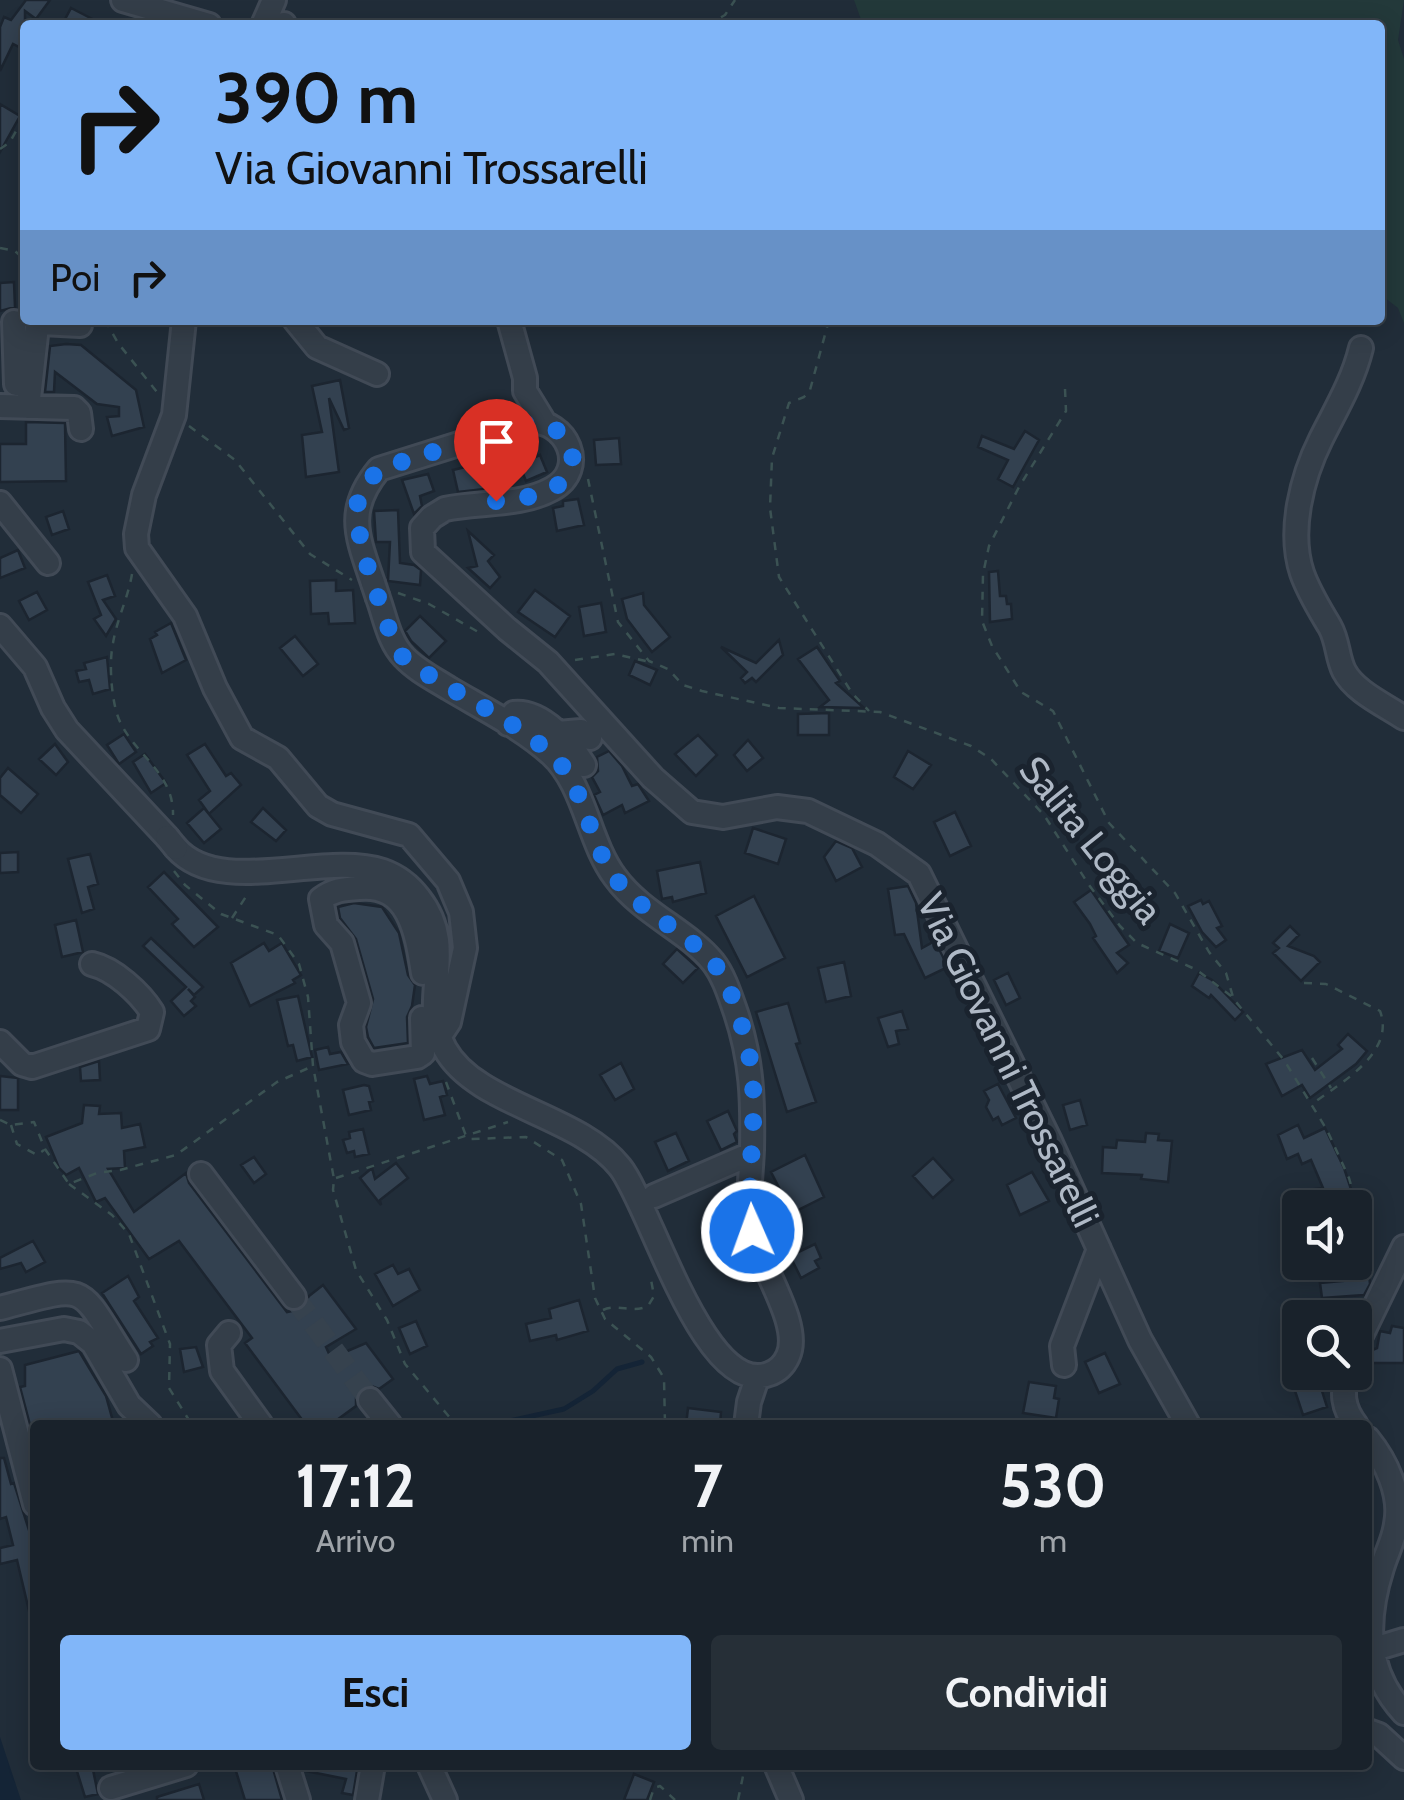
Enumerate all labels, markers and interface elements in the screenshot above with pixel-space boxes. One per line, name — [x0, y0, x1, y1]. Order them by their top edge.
text: 390 m — [215, 55, 418, 141]
icon: right — [50, 60, 180, 190]
text: Via Giovanni Trossarelli — [215, 141, 648, 195]
icon: right — [120, 250, 175, 305]
text: Poi — [50, 254, 100, 301]
pin — [454, 399, 539, 502]
icon: arrive — [469, 414, 524, 469]
street label: Salita Loggia — [1010, 747, 1173, 933]
street label: Via Giovanni Trossarelli — [907, 885, 1110, 1234]
position arrow — [700, 1179, 804, 1283]
map controls — [1282, 1190, 1372, 1390]
button: sound — [1282, 1190, 1372, 1280]
button: search — [1282, 1300, 1372, 1390]
text: 17:12 — [296, 1449, 416, 1522]
text: 7 — [692, 1449, 723, 1522]
text: 530 — [999, 1449, 1106, 1522]
text: Arrivo — [316, 1521, 395, 1560]
text: min — [681, 1521, 734, 1560]
text: m — [1039, 1521, 1067, 1560]
button: Esci — [60, 1635, 691, 1750]
button: Condividi — [711, 1635, 1342, 1750]

